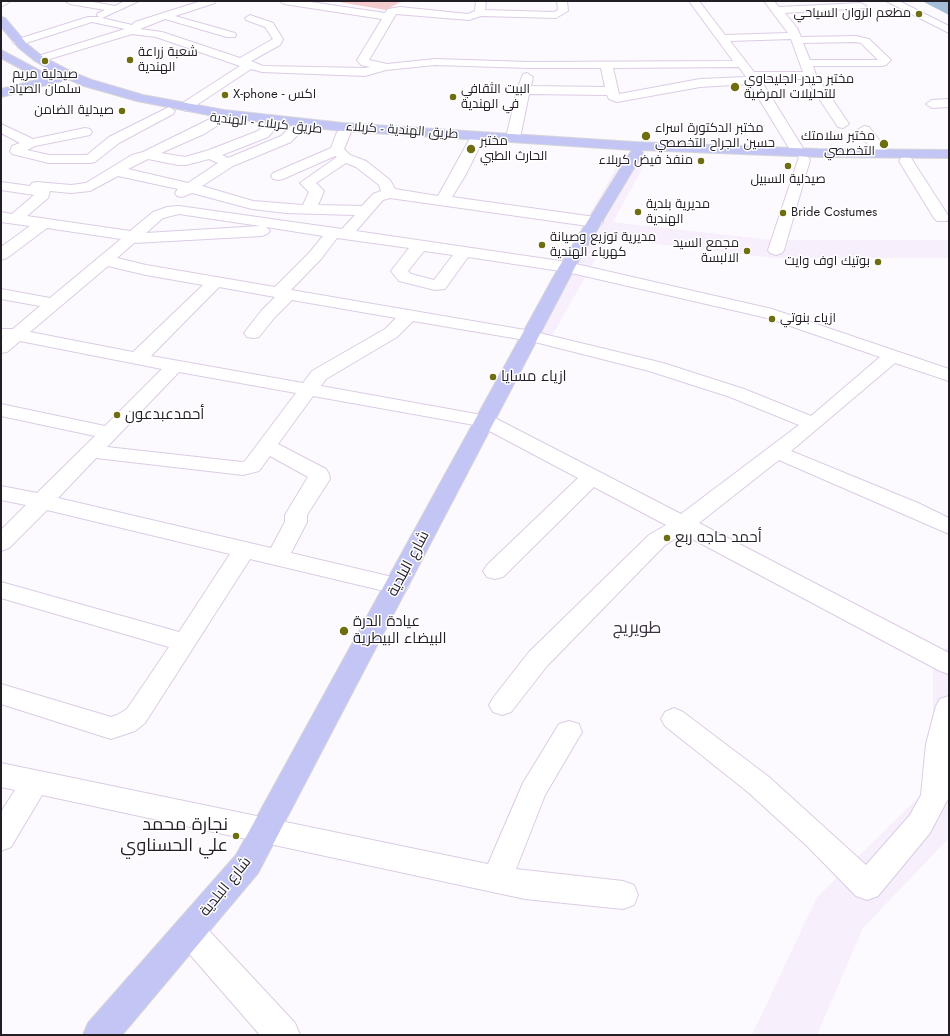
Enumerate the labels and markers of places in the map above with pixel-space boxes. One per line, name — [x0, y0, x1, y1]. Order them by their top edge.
place label: مطعم الروان السياحي — [793, 6, 911, 22]
marker: مطعم الروان السياحي — [914, 9, 924, 19]
place label: شعبة زراعة الهندية — [138, 45, 198, 76]
marker: شعبة زراعة الهندية — [125, 55, 135, 65]
marker: صيدلية مريم سلمان الصياد — [40, 56, 50, 66]
place label: صيدلية مريم سلمان الصياد — [9, 67, 81, 98]
place label: مختبر حيدر الجليحاوي للتحليلات المرضية — [744, 72, 854, 103]
marker: مختبر حيدر الجليحاوي للتحليلات المرضية — [729, 81, 741, 93]
place label: البيت الثقافي في الهندية — [461, 82, 530, 113]
place label: X-phone - اكس — [233, 87, 316, 103]
marker: X-phone - اكس — [220, 90, 230, 100]
marker: البيت الثقافي في الهندية — [448, 92, 458, 102]
place label: صيدلية الضامن — [34, 103, 114, 119]
marker: صيدلية الضامن — [117, 106, 127, 116]
place label: مختبر الدكتورة اسراء حسين الجراح التخصصي — [655, 121, 775, 152]
place label: مختبر سلامتك التخصصي — [801, 129, 875, 160]
marker: مختبر الدكتورة اسراء حسين الجراح التخصصي — [640, 130, 652, 142]
place label: مختبر الحارث الطبي — [480, 134, 548, 165]
marker: مختبر سلامتك التخصصي — [878, 138, 890, 150]
marker: مختبر الحارث الطبي — [465, 143, 477, 155]
place label: منفذ فيض كربلاء — [599, 153, 693, 169]
marker: منفذ فيض كربلاء — [696, 156, 706, 166]
marker: صيدلية السبيل — [783, 161, 793, 171]
place label: صيدلية السبيل — [750, 172, 826, 188]
place label: مديرية بلدية الهندية — [646, 197, 710, 228]
place label: Bride Costumes — [791, 205, 877, 221]
marker: مديرية بلدية الهندية — [633, 207, 643, 217]
marker: Bride Costumes — [778, 208, 788, 218]
place label: مديرية توزيع وصيانة كهرباء الهندية — [550, 230, 656, 261]
place label: مجمع السيد الالبسة — [673, 236, 739, 267]
marker: مديرية توزيع وصيانة كهرباء الهندية — [537, 240, 547, 250]
marker: مجمع السيد الالبسة — [742, 246, 752, 256]
place label: بوتيك اوف وايت — [785, 254, 870, 270]
marker: بوتيك اوف وايت — [873, 257, 883, 267]
place label: ازياء بنوتي — [780, 311, 836, 327]
marker: ازياء بنوتي — [767, 314, 777, 324]
place label: ازياء مسايا — [501, 368, 567, 386]
marker: ازياء مسايا — [488, 372, 498, 382]
place label: أحمدعبدعون — [125, 406, 204, 424]
marker: أحمدعبدعون — [112, 410, 122, 420]
place label: أحمد حاجه ربع — [675, 529, 762, 547]
marker: أحمد حاجه ربع — [662, 533, 672, 543]
place label: عيادة الدرة البيضاء البيطرية — [353, 613, 446, 648]
marker: عيادة الدرة البيضاء البيطرية — [338, 625, 350, 637]
place label: نجارة محمد علي الحسناوي — [120, 815, 228, 858]
marker: نجارة محمد علي الحسناوي — [231, 831, 241, 841]

